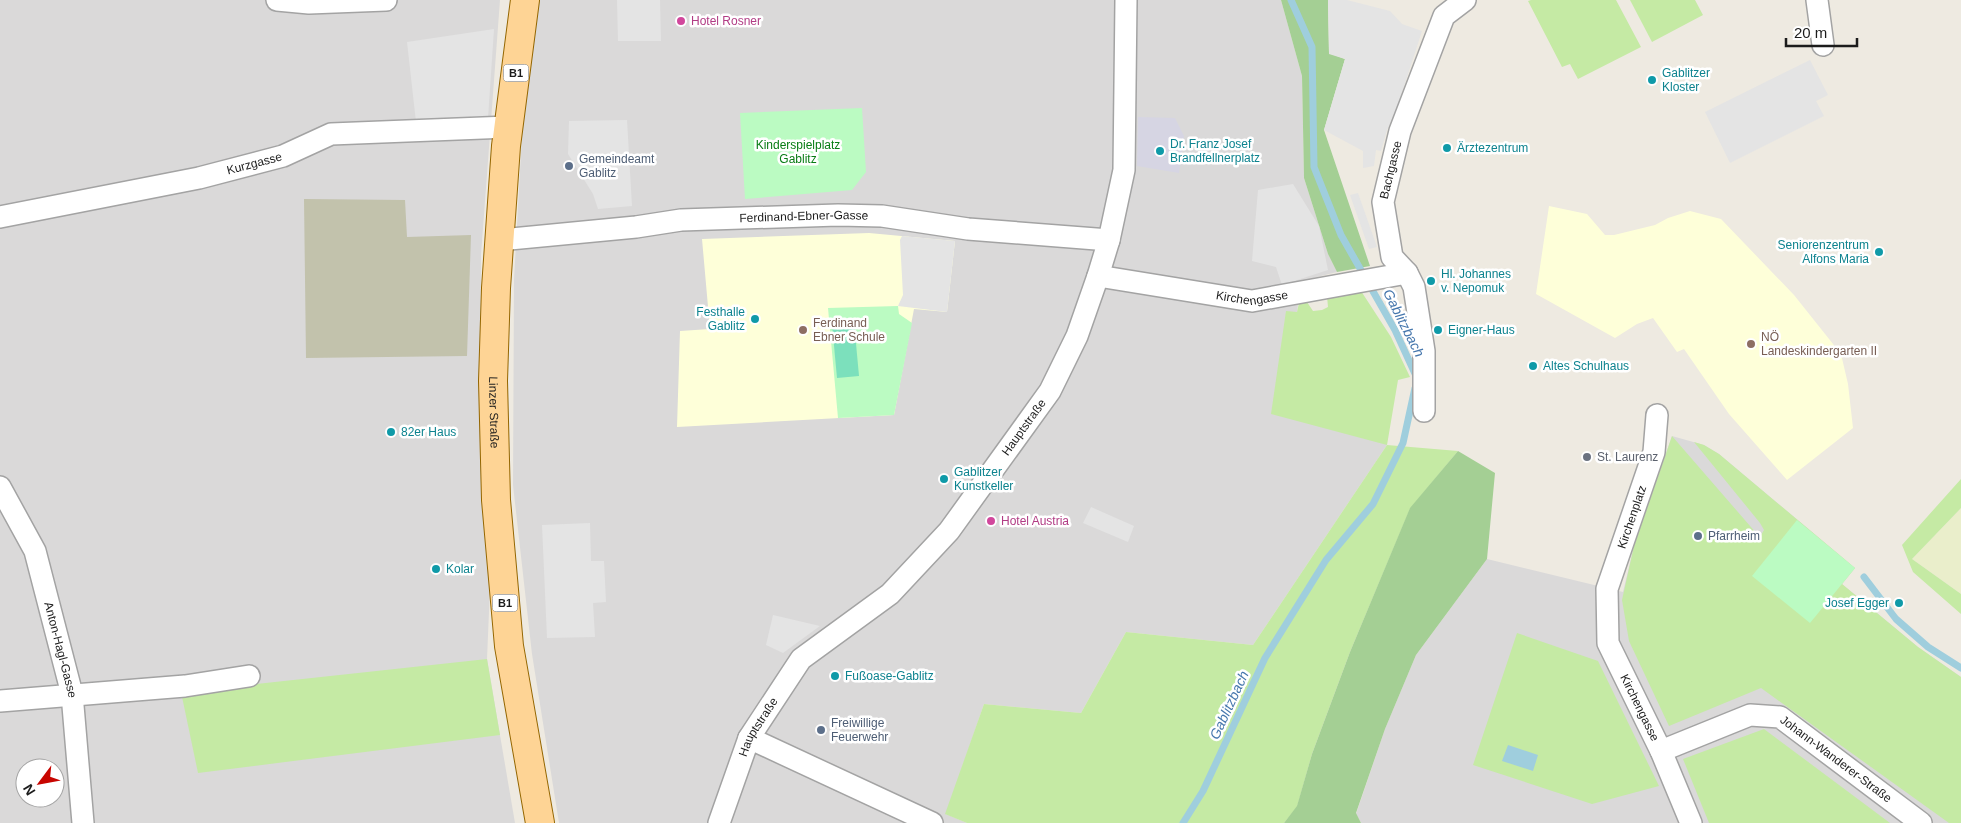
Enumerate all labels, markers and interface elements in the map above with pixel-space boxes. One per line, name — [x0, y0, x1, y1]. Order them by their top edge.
place label: Hotel Rosner — [691, 14, 761, 28]
marker: Hotel Rosner — [675, 15, 687, 27]
scale bar — [1786, 15, 1857, 47]
text: 20 m — [1794, 24, 1827, 41]
road number: B1 — [504, 64, 528, 82]
place label: Gablitzer Kloster — [1662, 66, 1710, 94]
marker: Gablitzer Kloster — [1646, 74, 1658, 86]
place label: Dr. Franz Josef Brandfellnerplatz — [1170, 137, 1260, 165]
park label: Kinderspielplatz Gablitz — [756, 138, 840, 166]
street label: Bachgasse — [1377, 139, 1404, 201]
place label: Ärztezentrum — [1457, 141, 1528, 155]
marker: Ärztezentrum — [1441, 142, 1453, 154]
marker: Dr. Franz Josef Brandfellnerplatz — [1154, 145, 1166, 157]
street label: Kurzgasse — [225, 149, 284, 177]
place label: Gemeindeamt Gablitz — [579, 152, 655, 180]
marker: Gemeindeamt Gablitz — [563, 160, 575, 172]
street label: Ferdinand-Ebner-Gasse — [739, 208, 869, 225]
place label: Seniorenzentrum Alfons Maria — [1778, 238, 1869, 266]
marker: Seniorenzentrum Alfons Maria — [1873, 246, 1885, 258]
place label: Hl. Johannes v. Nepomuk — [1441, 267, 1511, 295]
marker: Hl. Johannes v. Nepomuk — [1425, 275, 1437, 287]
water label: Gablitzbach — [1380, 286, 1428, 360]
street label: Kirchengasse — [1215, 288, 1289, 308]
place label: Festhalle Gablitz — [696, 305, 745, 333]
marker: Festhalle Gablitz — [749, 313, 761, 325]
place label: Ferdinand Ebner Schule — [813, 316, 885, 344]
place label: Eigner-Haus — [1448, 323, 1515, 337]
marker: Ferdinand Ebner Schule — [797, 324, 809, 336]
marker: Eigner-Haus — [1432, 324, 1444, 336]
place label: NÖ Landeskindergarten II — [1761, 330, 1877, 358]
marker: NÖ Landeskindergarten II — [1745, 338, 1757, 350]
place label: Altes Schulhaus — [1543, 359, 1629, 373]
marker: Altes Schulhaus — [1527, 360, 1539, 372]
street label: Linzer Straße — [486, 376, 502, 449]
street label: Hauptstraße — [999, 396, 1049, 458]
place label: 82er Haus — [401, 425, 456, 439]
marker: 82er Haus — [385, 426, 397, 438]
place label: St. Laurenz — [1597, 450, 1658, 464]
marker: St. Laurenz — [1581, 451, 1593, 463]
place label: Gablitzer Kunstkeller — [954, 465, 1013, 493]
marker: Gablitzer Kunstkeller — [938, 473, 950, 485]
street label: Kirchenplatz — [1615, 483, 1649, 551]
place label: Hotel Austria — [1001, 514, 1069, 528]
marker: Hotel Austria — [985, 515, 997, 527]
place label: Pfarrheim — [1708, 529, 1760, 543]
marker: Pfarrheim — [1692, 530, 1704, 542]
place label: Kolar — [446, 562, 474, 576]
marker: Kolar — [430, 563, 442, 575]
road number: B1 — [492, 594, 518, 612]
place label: Josef Egger — [1825, 596, 1889, 610]
marker: Josef Egger — [1893, 597, 1905, 609]
street label: Anton-Hagl-Gasse — [41, 600, 79, 699]
water label: Gablitzbach — [1206, 668, 1252, 742]
place label: Fußoase-Gablitz — [845, 669, 934, 683]
marker: Fußoase-Gablitz — [829, 670, 841, 682]
street label: Kirchengasse — [1617, 672, 1662, 744]
street label: Hauptstraße — [736, 695, 781, 758]
street label: Johann-Wanderer-Straße — [1777, 713, 1895, 806]
place label: Freiwillige Feuerwehr — [831, 716, 888, 744]
marker: Freiwillige Feuerwehr — [815, 724, 827, 736]
north arrow — [15, 758, 65, 808]
text: N — [20, 781, 38, 798]

